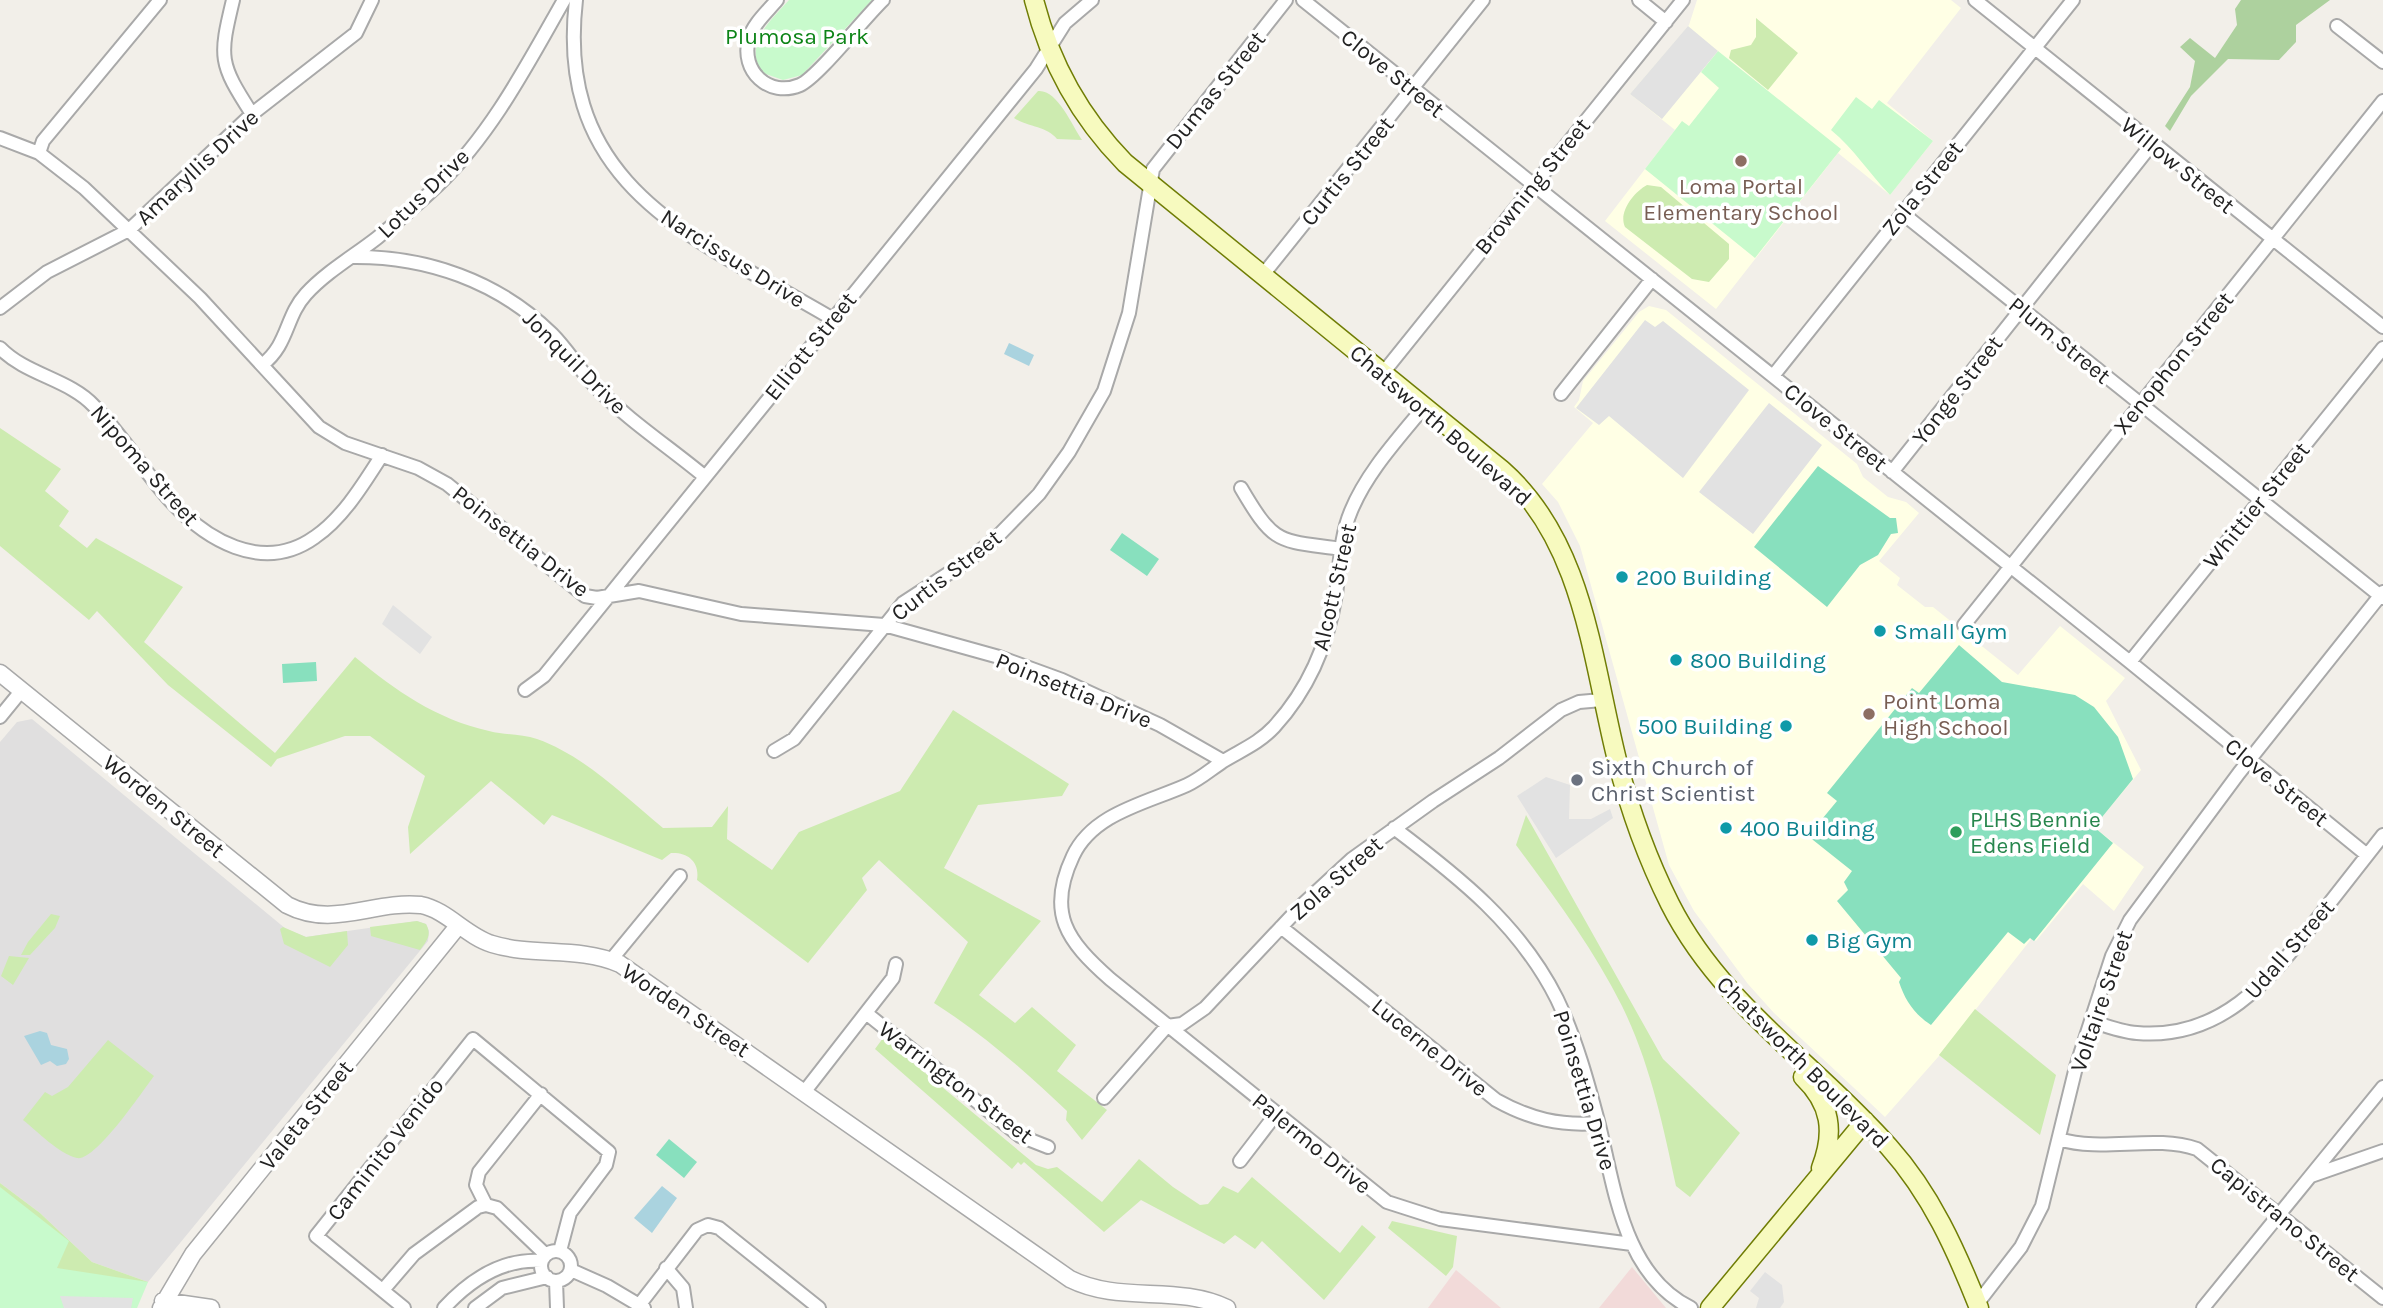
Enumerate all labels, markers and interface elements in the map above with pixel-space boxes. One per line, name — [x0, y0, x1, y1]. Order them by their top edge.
park label: Plumosa Park — [725, 23, 869, 50]
street label: Clove Street — [1336, 24, 1450, 123]
street label: Dumas Street — [1160, 26, 1271, 155]
street label: Amaryllis Drive — [131, 104, 264, 231]
street label: Curtis Street — [1295, 111, 1400, 231]
street label: Willow Street — [2116, 111, 2240, 220]
street label: Browning Street — [1469, 112, 1596, 260]
street label: Zola Street — [1876, 135, 1969, 241]
street label: Lotus Drive — [372, 143, 475, 244]
marker: Loma Portal Elementary School — [1733, 153, 1749, 169]
place label: Loma Portal Elementary School — [1643, 173, 1839, 226]
street label: Narcissus Drive — [656, 203, 810, 314]
street label: Xenophon Street — [2108, 286, 2239, 440]
street label: Elliott Street — [759, 287, 862, 406]
street label: Plum Street — [2003, 291, 2116, 390]
street label: Jonquil Drive — [517, 305, 632, 420]
street label: Yonge Street — [1906, 330, 2009, 450]
street label: Chatsworth Boulevard — [1344, 339, 1537, 512]
street label: Clove Street — [1779, 378, 1893, 477]
street label: Nipoma Street — [85, 399, 205, 532]
street label: Whittier Street — [2197, 437, 2316, 574]
street label: Poinsettia Drive — [447, 480, 594, 603]
street label: Alcott Street — [1307, 520, 1362, 653]
street label: Curtis Street — [886, 524, 1007, 627]
place label: 200 Building — [1636, 564, 1771, 591]
marker: 200 Building — [1614, 569, 1630, 585]
place label: Small Gym — [1894, 618, 2007, 645]
marker: Small Gym — [1872, 623, 1888, 639]
street label: Poinsettia Drive — [992, 647, 1156, 734]
place label: 800 Building — [1690, 647, 1826, 674]
marker: 800 Building — [1668, 652, 1684, 668]
place label: Point Loma High School — [1883, 688, 2009, 741]
marker: Point Loma High School — [1861, 706, 1877, 722]
place label: 500 Building — [1637, 713, 1772, 740]
marker: 500 Building — [1778, 718, 1794, 734]
street label: Clove Street — [2220, 733, 2334, 832]
street label: Worden Street — [97, 749, 230, 864]
place label: Sixth Church of Christ Scientist — [1591, 754, 1755, 807]
marker: Sixth Church of Christ Scientist — [1569, 772, 1585, 788]
place label: PLHS Bennie Edens Field — [1970, 806, 2101, 859]
place label: 400 Building — [1740, 815, 1874, 842]
marker: 400 Building — [1718, 820, 1734, 836]
marker: PLHS Bennie Edens Field — [1948, 824, 1964, 840]
street label: Zola Street — [1284, 831, 1388, 926]
street label: Udall Street — [2239, 894, 2340, 1005]
street label: Voltaire Street — [2065, 926, 2138, 1076]
place label: Big Gym — [1826, 927, 1913, 954]
marker: Big Gym — [1804, 932, 1820, 948]
street label: Worden Street — [617, 958, 755, 1063]
street label: Chatsworth Boulevard — [1711, 971, 1894, 1154]
street label: Lucerne Drive — [1366, 992, 1493, 1102]
street label: Poinsettia Drive — [1547, 1007, 1622, 1173]
street label: Warrington Street — [873, 1015, 1039, 1150]
street label: Valeta Street — [254, 1055, 359, 1176]
street label: Caminito Venido — [321, 1073, 449, 1226]
street label: Palermo Drive — [1247, 1087, 1377, 1200]
street label: Capistrano Street — [2205, 1151, 2365, 1288]

